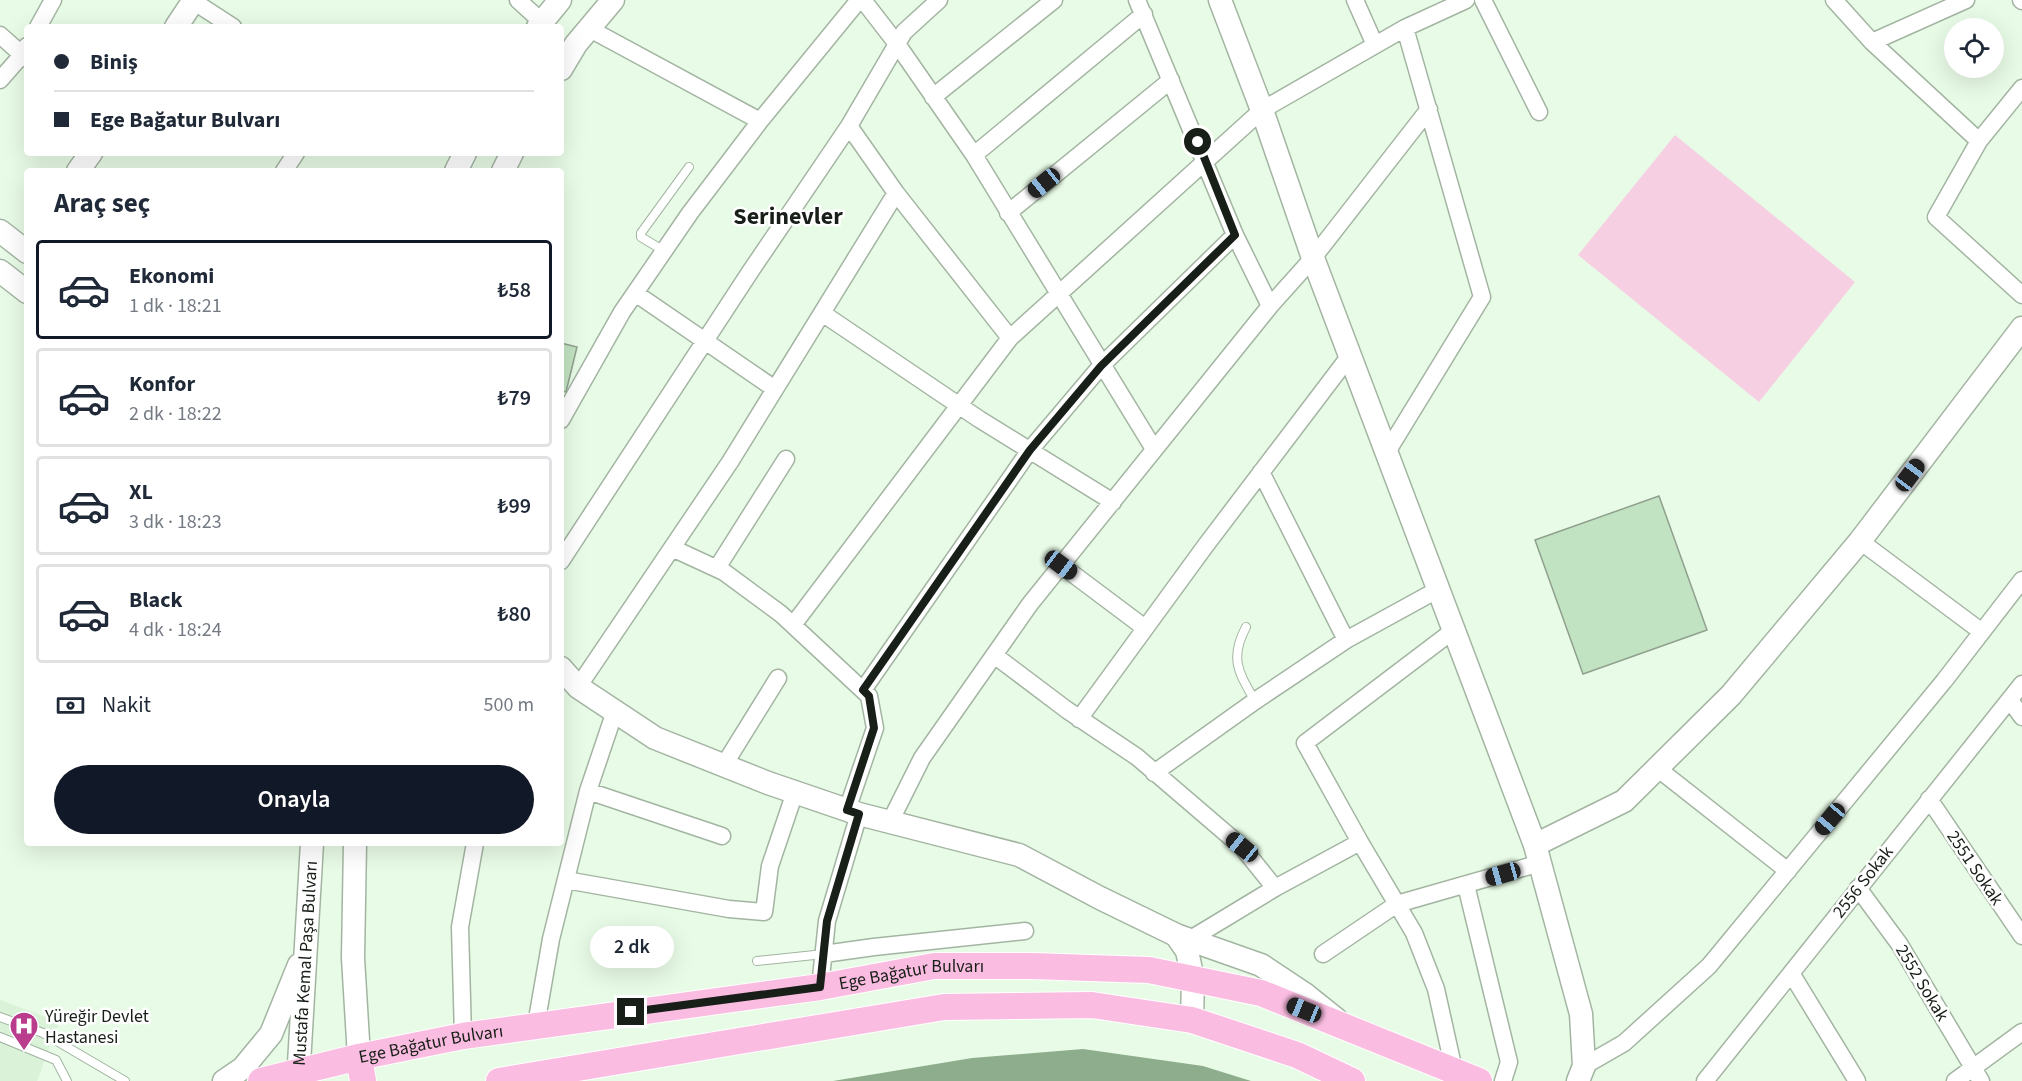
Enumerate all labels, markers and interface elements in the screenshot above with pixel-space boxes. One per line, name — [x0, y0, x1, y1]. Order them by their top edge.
map controls — [1944, 18, 2004, 78]
button: locate — [1944, 18, 2004, 78]
text: Biniş — [90, 46, 138, 78]
text: Ege Bağatur Bulvarı — [90, 104, 280, 136]
route start — [1184, 128, 1211, 155]
car — [1024, 165, 1064, 201]
text: Araç seç — [54, 184, 150, 223]
district label: Serinevler — [733, 199, 843, 234]
text: Ekonomi — [129, 260, 214, 292]
icon: car — [57, 263, 111, 317]
text: ₺58 — [497, 274, 531, 306]
text: 1 dk · 18:21 — [129, 292, 222, 320]
text: Konfor — [129, 368, 195, 400]
icon: car — [57, 371, 111, 425]
text: ₺79 — [497, 382, 531, 414]
text: 2 dk · 18:22 — [129, 400, 222, 428]
car — [1892, 455, 1928, 495]
text: XL — [129, 476, 153, 508]
icon: car — [57, 479, 111, 533]
text: ₺99 — [497, 490, 531, 522]
text: 3 dk · 18:23 — [129, 508, 222, 536]
car — [1041, 547, 1081, 583]
text: Black — [129, 584, 183, 616]
icon: car — [57, 587, 111, 641]
text: ₺80 — [497, 598, 531, 630]
text: 4 dk · 18:24 — [129, 616, 222, 644]
icon: cash — [54, 689, 87, 722]
text: Nakit — [102, 689, 151, 721]
text: 500 m — [484, 691, 534, 719]
button: Onayla — [54, 765, 534, 834]
car — [1812, 799, 1848, 839]
street label: 2551 Sokak — [1941, 826, 2009, 910]
car — [1222, 829, 1262, 865]
street label: 2556 Sokak — [1827, 841, 1899, 923]
street label: Mustafa Kemal Paşa Bulvarı — [286, 860, 323, 1066]
car — [1483, 860, 1523, 888]
callout: 2 dk — [589, 925, 673, 967]
text: 2 dk — [614, 933, 650, 961]
street label: 2552 Sokak — [1889, 940, 1955, 1026]
street label: Ege Bağatur Bulvarı — [837, 954, 984, 996]
car — [1284, 995, 1324, 1025]
route end — [617, 998, 644, 1025]
place label: Yüreğir Devlet Hastanesi — [44, 1004, 149, 1050]
hospital icon: Yüreğir Devlet Hastanesi — [8, 1010, 40, 1052]
street label: Ege Bağatur Bulvarı — [356, 1018, 505, 1069]

